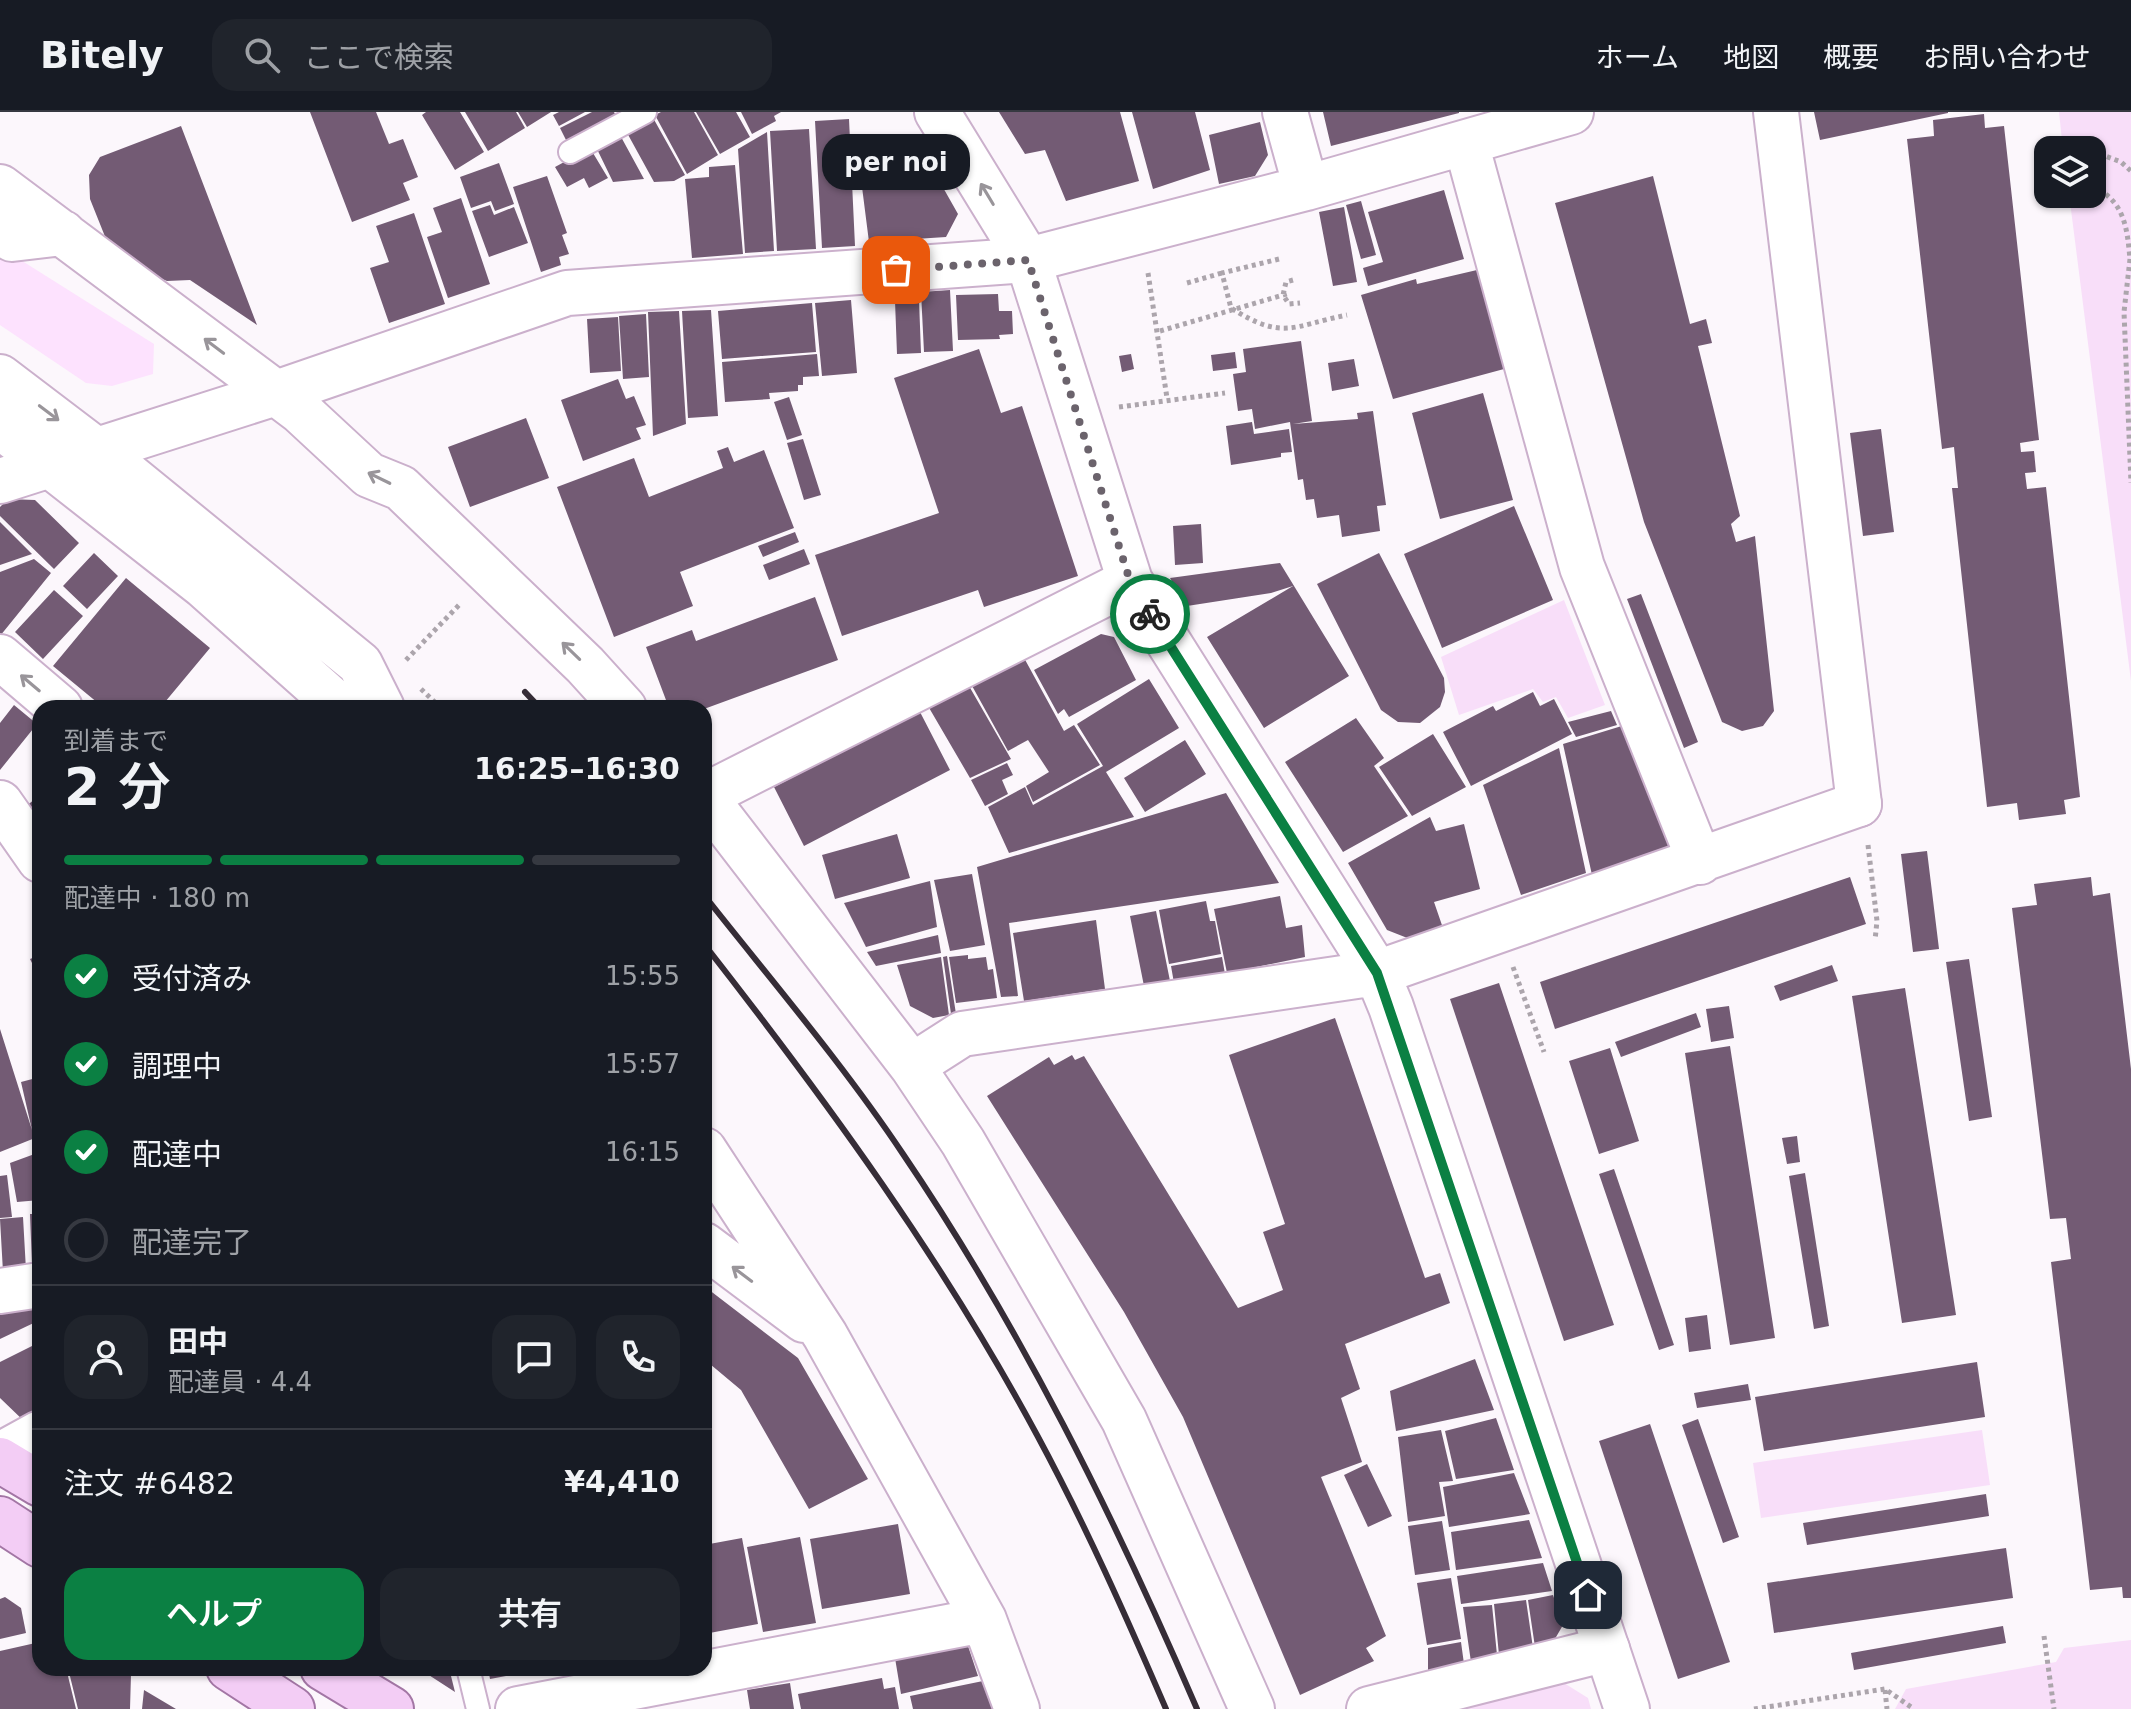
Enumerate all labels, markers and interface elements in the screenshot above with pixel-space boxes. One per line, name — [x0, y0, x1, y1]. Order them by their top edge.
search box — [212, 19, 772, 91]
text: Bitely — [40, 33, 164, 77]
icon: search — [240, 33, 284, 77]
text: ここで検索 — [304, 40, 454, 75]
text: ホーム — [1596, 41, 1679, 74]
text: 地図 — [1723, 41, 1779, 74]
text: 概要 — [1823, 41, 1879, 74]
text: お問い合わせ — [1923, 41, 2091, 74]
callout: per noi — [822, 134, 970, 190]
map controls — [2034, 136, 2106, 208]
button: layers — [2034, 136, 2106, 208]
text: per noi — [844, 147, 948, 177]
one-way arrow — [979, 183, 995, 206]
pin — [862, 236, 930, 304]
icon: bag — [874, 248, 918, 292]
one-way arrow — [204, 337, 225, 354]
one-way arrow — [38, 404, 59, 421]
one-way arrow — [367, 470, 391, 485]
courier — [1110, 574, 1190, 654]
icon: bike — [1128, 592, 1172, 636]
one-way arrow — [562, 642, 581, 661]
one-way arrow — [20, 674, 41, 692]
text: 到着まで — [64, 726, 168, 756]
text: 16:25–16:30 — [474, 751, 680, 786]
text: 2 分 — [64, 757, 170, 817]
text: 配達中 · 180 m — [64, 883, 250, 913]
icon: check — [64, 954, 108, 998]
text: 受付済み — [132, 961, 252, 996]
text: 15:55 — [605, 961, 680, 991]
icon: check — [64, 1042, 108, 1086]
text: 調理中 — [132, 1049, 222, 1084]
text: 15:57 — [605, 1049, 680, 1079]
icon: check — [64, 1130, 108, 1174]
text: 配達中 — [132, 1137, 222, 1172]
text: 16:15 — [605, 1137, 680, 1167]
text: 配達完了 — [132, 1225, 252, 1260]
one-way arrow — [732, 1265, 753, 1282]
button: person — [64, 1315, 148, 1399]
button: chat — [492, 1315, 576, 1399]
button: phone — [596, 1315, 680, 1399]
text: 田中 — [168, 1324, 228, 1359]
text: 配達員 · 4.4 — [168, 1367, 312, 1397]
text: ¥4,410 — [564, 1464, 680, 1499]
text: 注文 #6482 — [64, 1466, 235, 1501]
pin — [1554, 1561, 1622, 1629]
button: ヘルプ — [64, 1568, 364, 1660]
button: 共有 — [380, 1568, 680, 1660]
icon: home — [1566, 1573, 1610, 1617]

